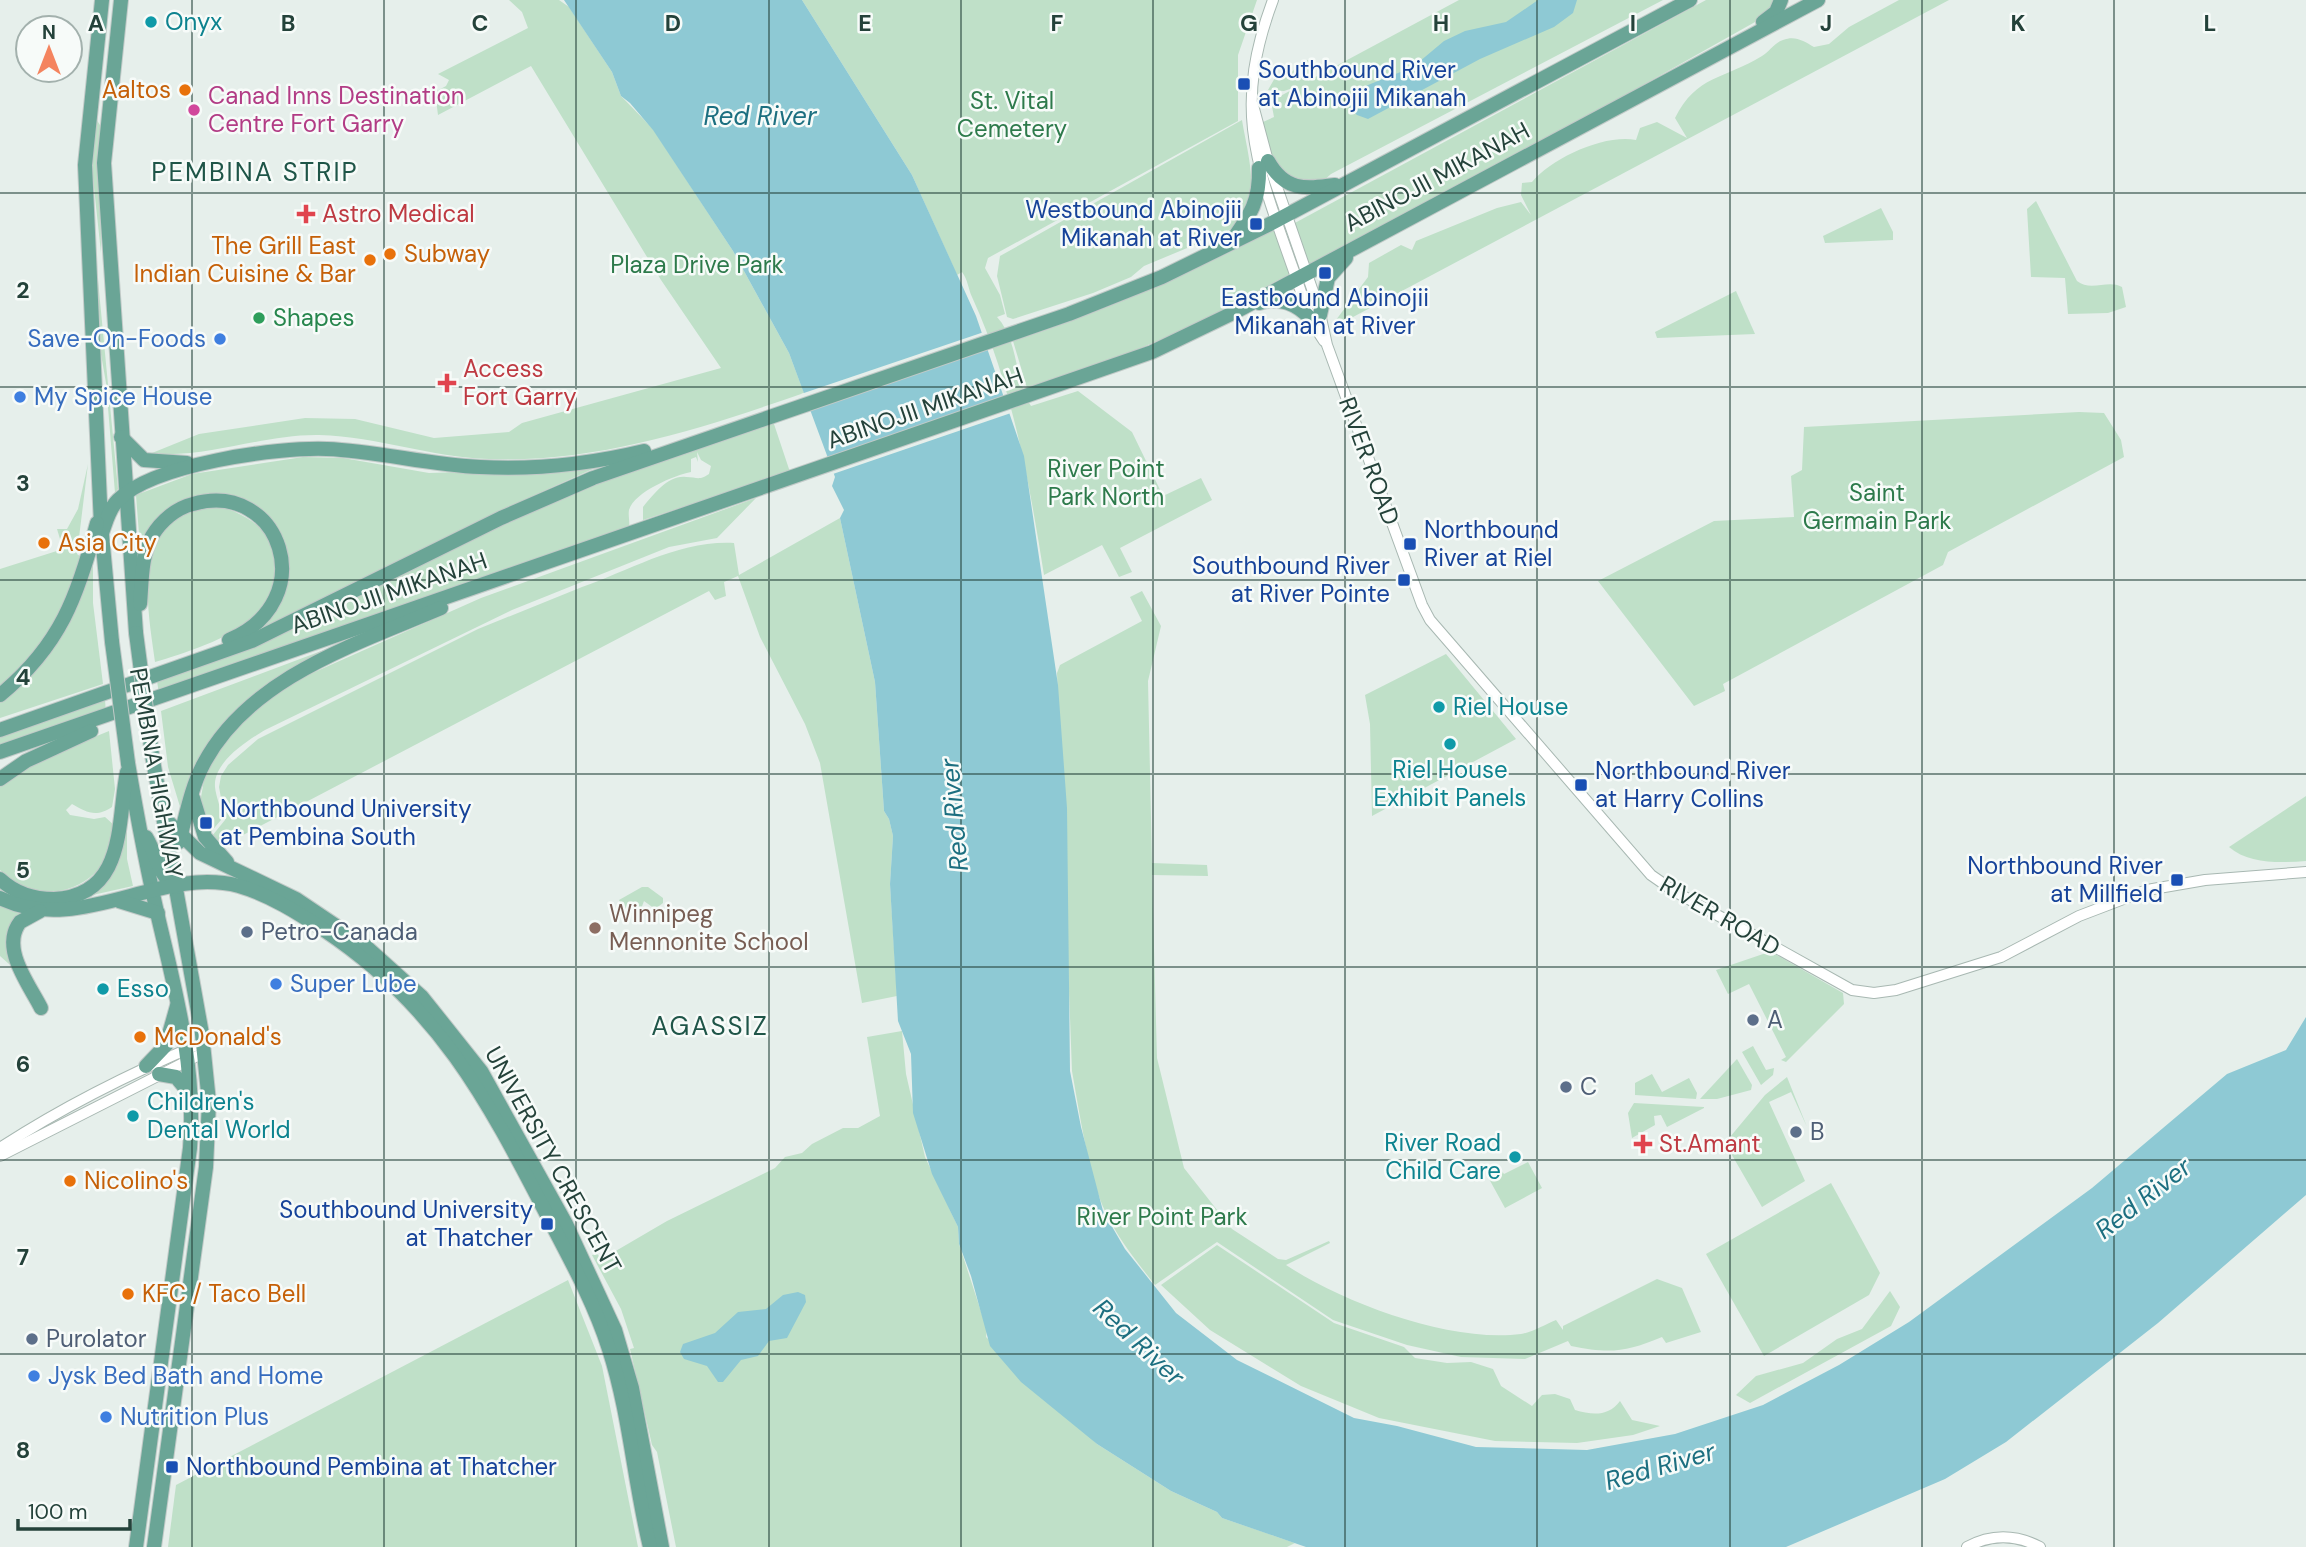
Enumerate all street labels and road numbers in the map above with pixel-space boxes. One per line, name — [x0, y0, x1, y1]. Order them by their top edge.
street label: ABINOJII MIKANAH — [1339, 115, 1535, 238]
street label: ABINOJII MIKANAH — [823, 359, 1027, 456]
street label: RIVER ROAD — [1332, 392, 1407, 529]
street label: ABINOJII MIKANAH — [287, 544, 491, 641]
street label: PEMBINA HIGHWAY — [123, 665, 190, 880]
street label: RIVER ROAD — [1654, 869, 1786, 963]
street label: UNIVERSITY CRESCENT — [478, 1041, 629, 1279]

